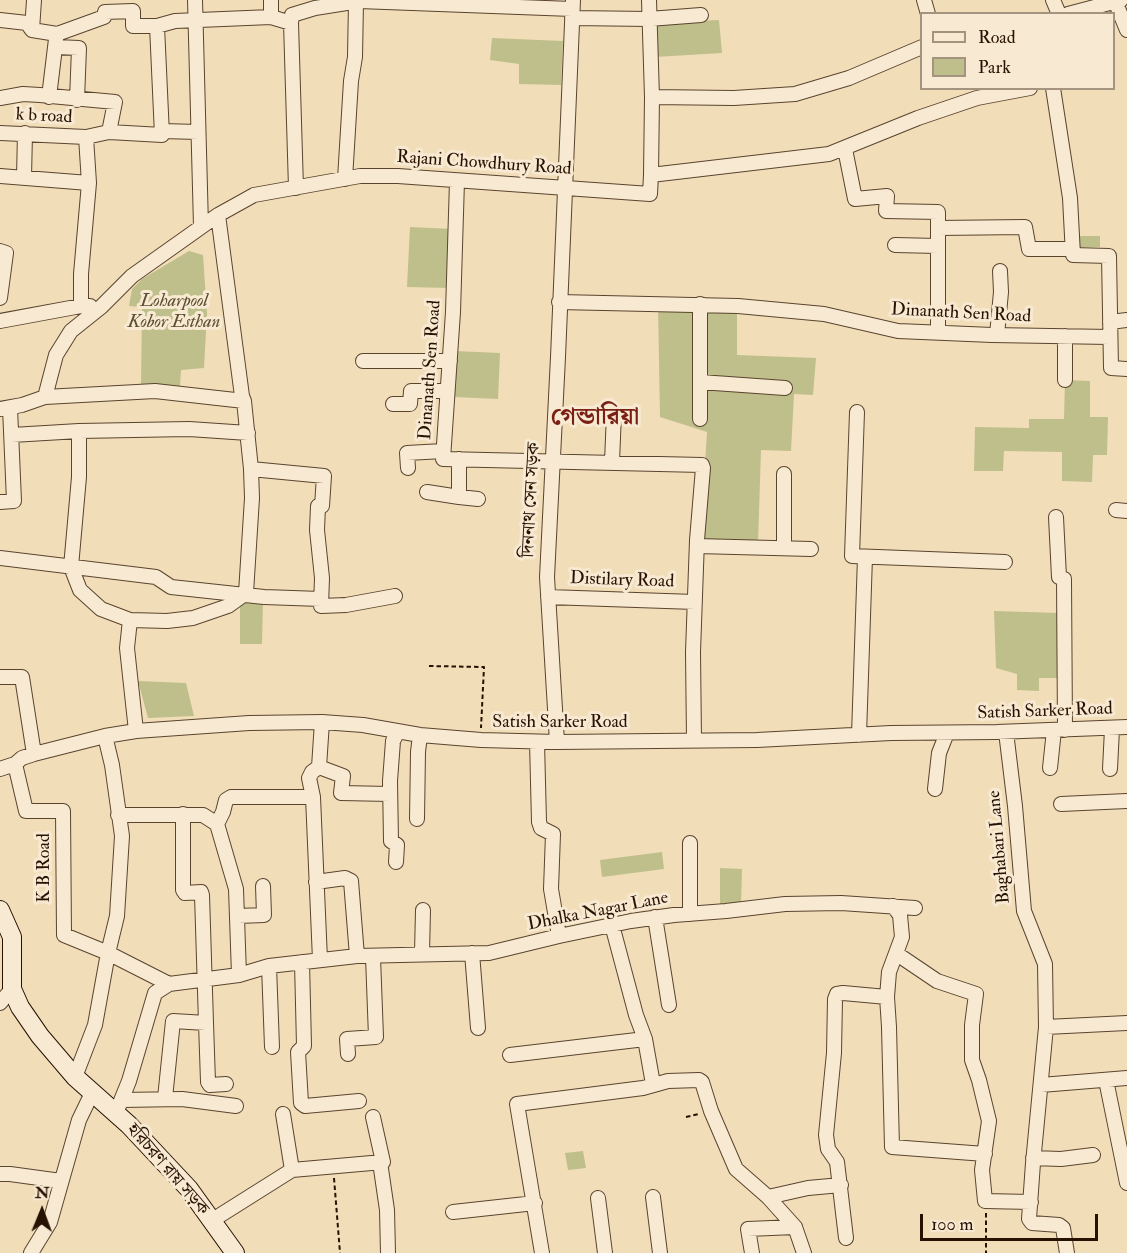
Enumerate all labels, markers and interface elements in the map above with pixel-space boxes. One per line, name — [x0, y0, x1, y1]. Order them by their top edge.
legend — [920, 12, 1115, 90]
text: Road — [978, 26, 1016, 49]
text: Park — [978, 56, 1011, 79]
street label: k b road — [15, 105, 73, 129]
street label: Rajani Chowdhury Road — [396, 147, 572, 181]
park label: Loharpool Kobor Esthan — [128, 291, 220, 334]
street label: Dinanath Sen Road — [415, 299, 447, 441]
street label: Dinanath Sen Road — [890, 300, 1032, 328]
district label: গেন্ডারিয়া — [551, 405, 639, 433]
street label: দিননাথ সেন সড়ক — [518, 442, 546, 558]
street label: Distilary Road — [570, 568, 674, 594]
street label: Satish Sarker Road — [977, 699, 1113, 725]
street label: Satish Sarker Road — [492, 712, 628, 734]
street label: Baghabari Lane — [984, 789, 1016, 905]
street label: K B Road — [34, 833, 56, 903]
street label: Dhalka Nagar Lane — [526, 888, 670, 936]
street label: হরিচরণ রায় সড়ক — [121, 1120, 213, 1220]
north arrow — [12, 1181, 72, 1241]
text: N — [35, 1183, 50, 1203]
scale bar — [923, 1202, 1102, 1240]
text: 100 m — [931, 1213, 974, 1236]

